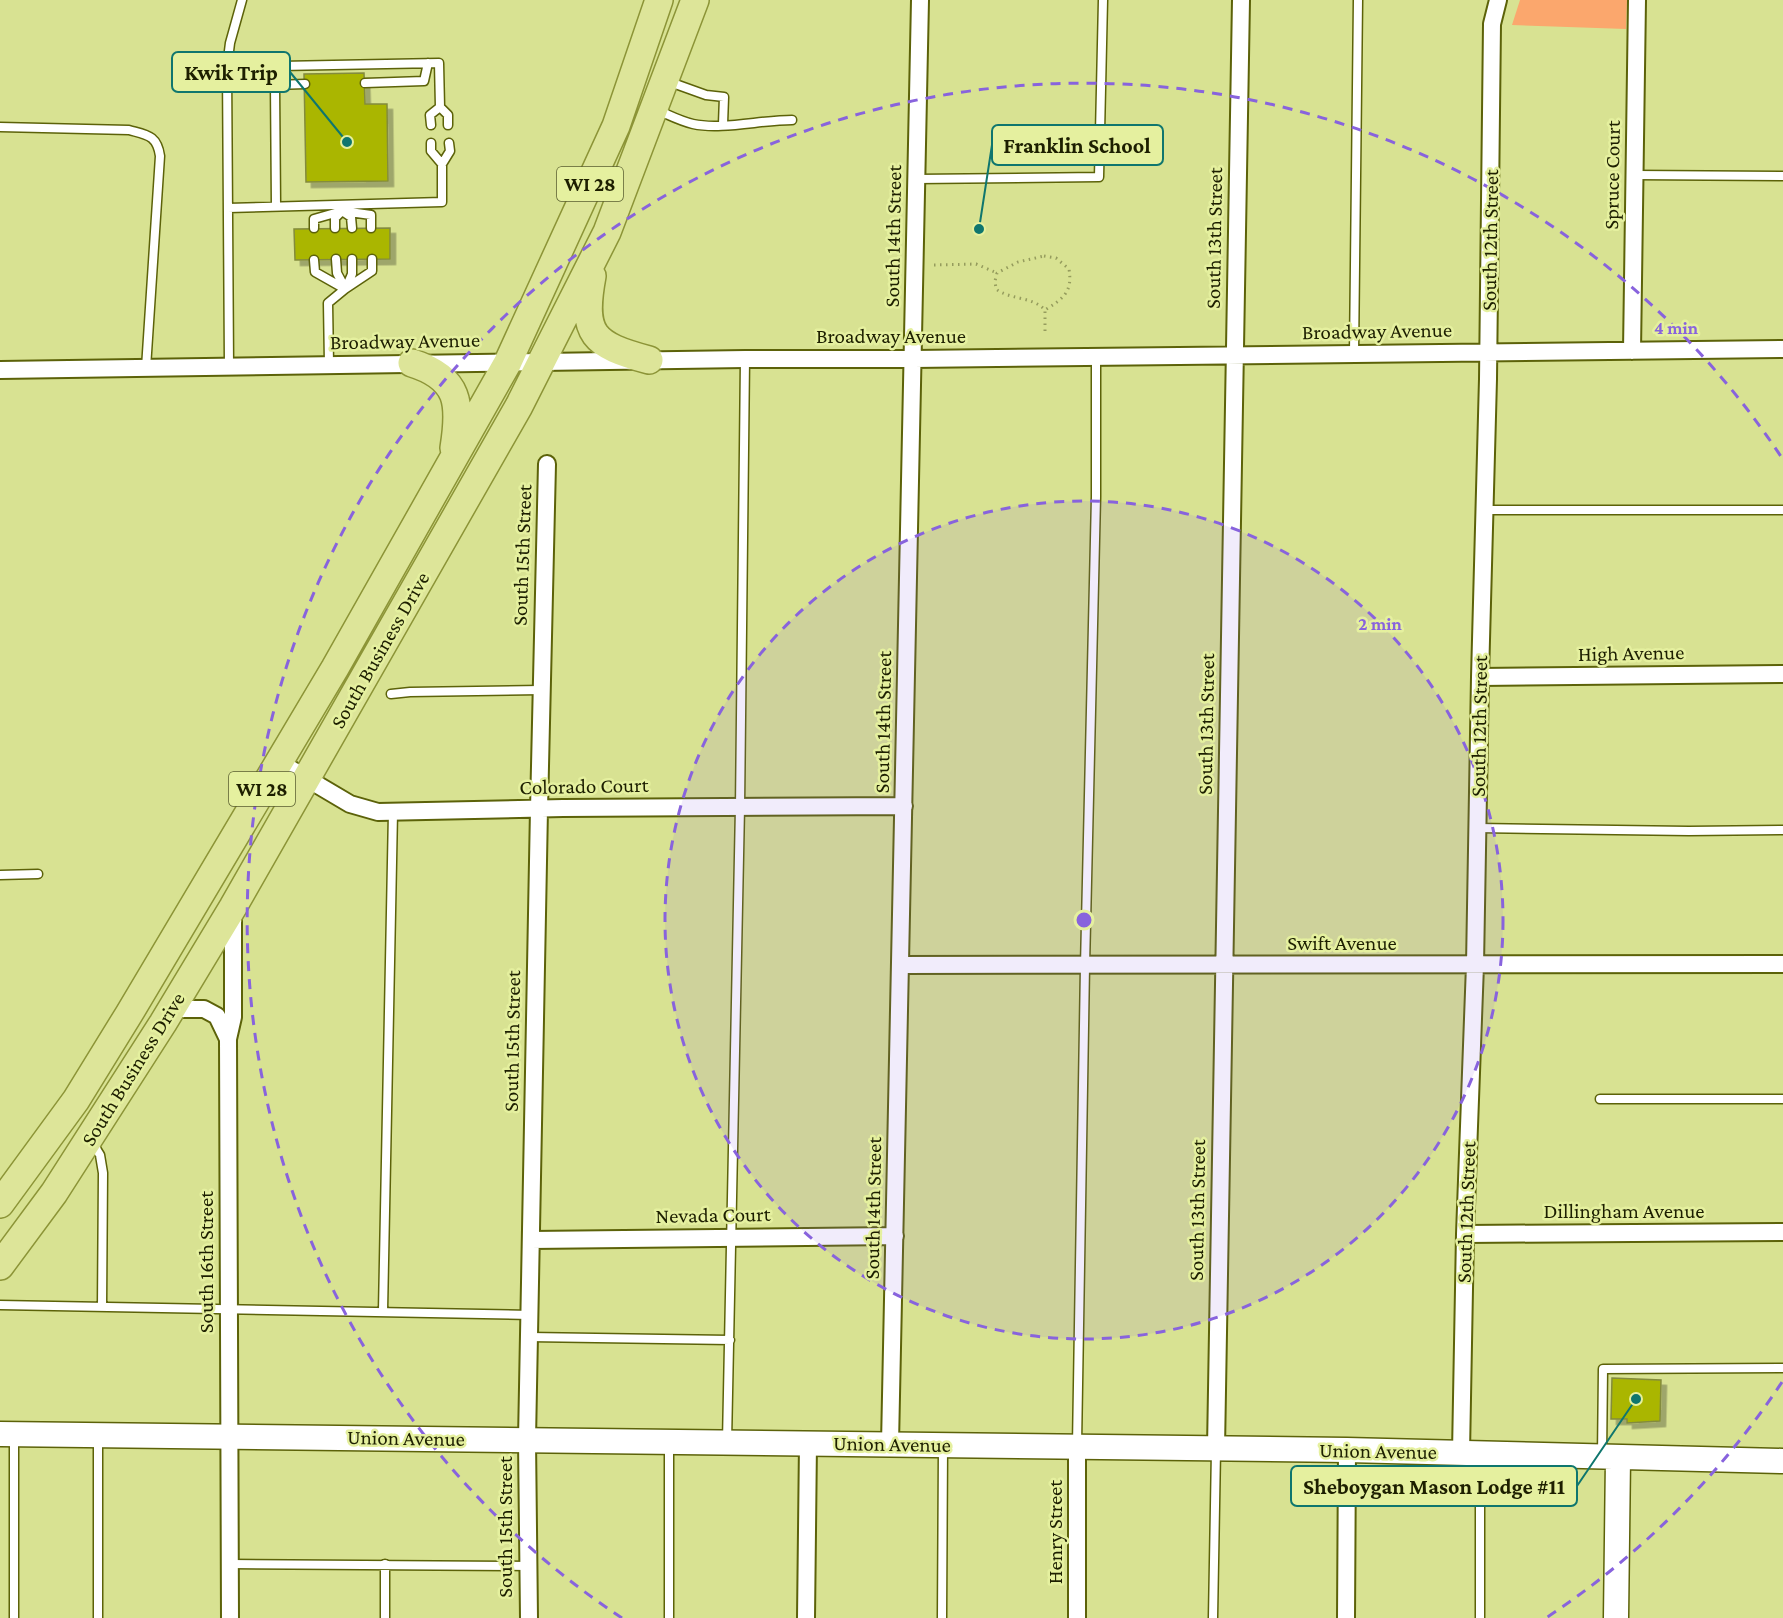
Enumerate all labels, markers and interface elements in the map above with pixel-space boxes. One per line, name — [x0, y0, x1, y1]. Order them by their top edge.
callout: Kwik Trip — [172, 52, 290, 92]
text: Kwik Trip — [184, 60, 278, 85]
street label: Spruce Court — [1599, 119, 1625, 230]
callout: Franklin School — [992, 125, 1163, 165]
text: Franklin School — [1003, 133, 1151, 158]
street label: South 14th Street — [880, 163, 906, 308]
street label: South 13th Street — [1201, 166, 1227, 309]
road number: WI 28 — [557, 167, 623, 201]
street label: South 12th Street — [1477, 168, 1503, 311]
street label: Broadway Avenue — [1302, 318, 1452, 344]
text: 4 min — [1654, 318, 1699, 338]
street label: Broadway Avenue — [816, 324, 966, 348]
street label: Broadway Avenue — [330, 328, 480, 354]
street label: South 15th Street — [508, 483, 537, 626]
street label: South Business Drive — [325, 568, 435, 732]
text: 2 min — [1358, 614, 1402, 634]
street label: High Avenue — [1578, 640, 1684, 666]
street label: South 14th Street — [870, 649, 896, 794]
street label: South 13th Street — [1193, 652, 1219, 795]
street label: South 12th Street — [1466, 654, 1492, 797]
road number: WI 28 — [229, 772, 295, 806]
street label: Colorado Court — [519, 773, 650, 799]
centre of rings — [1074, 910, 1094, 930]
street label: Swift Avenue — [1287, 931, 1397, 955]
street label: South 15th Street — [499, 969, 525, 1112]
street label: South Business Drive — [76, 988, 190, 1150]
street label: South 14th Street — [860, 1135, 886, 1280]
street label: South 13th Street — [1184, 1138, 1210, 1281]
street label: South 12th Street — [1452, 1140, 1481, 1283]
street label: South 16th Street — [194, 1190, 218, 1333]
street label: Dillingham Avenue — [1543, 1199, 1705, 1223]
street label: Nevada Court — [655, 1202, 772, 1228]
street label: Union Avenue — [347, 1425, 465, 1451]
street label: Union Avenue — [833, 1431, 951, 1457]
street label: Union Avenue — [1319, 1438, 1437, 1464]
street label: South 15th Street — [493, 1455, 517, 1598]
callout: Sheboygan Mason Lodge #11 — [1291, 1466, 1577, 1506]
text: Sheboygan Mason Lodge #11 — [1303, 1474, 1565, 1499]
street label: Henry Street — [1043, 1479, 1067, 1584]

